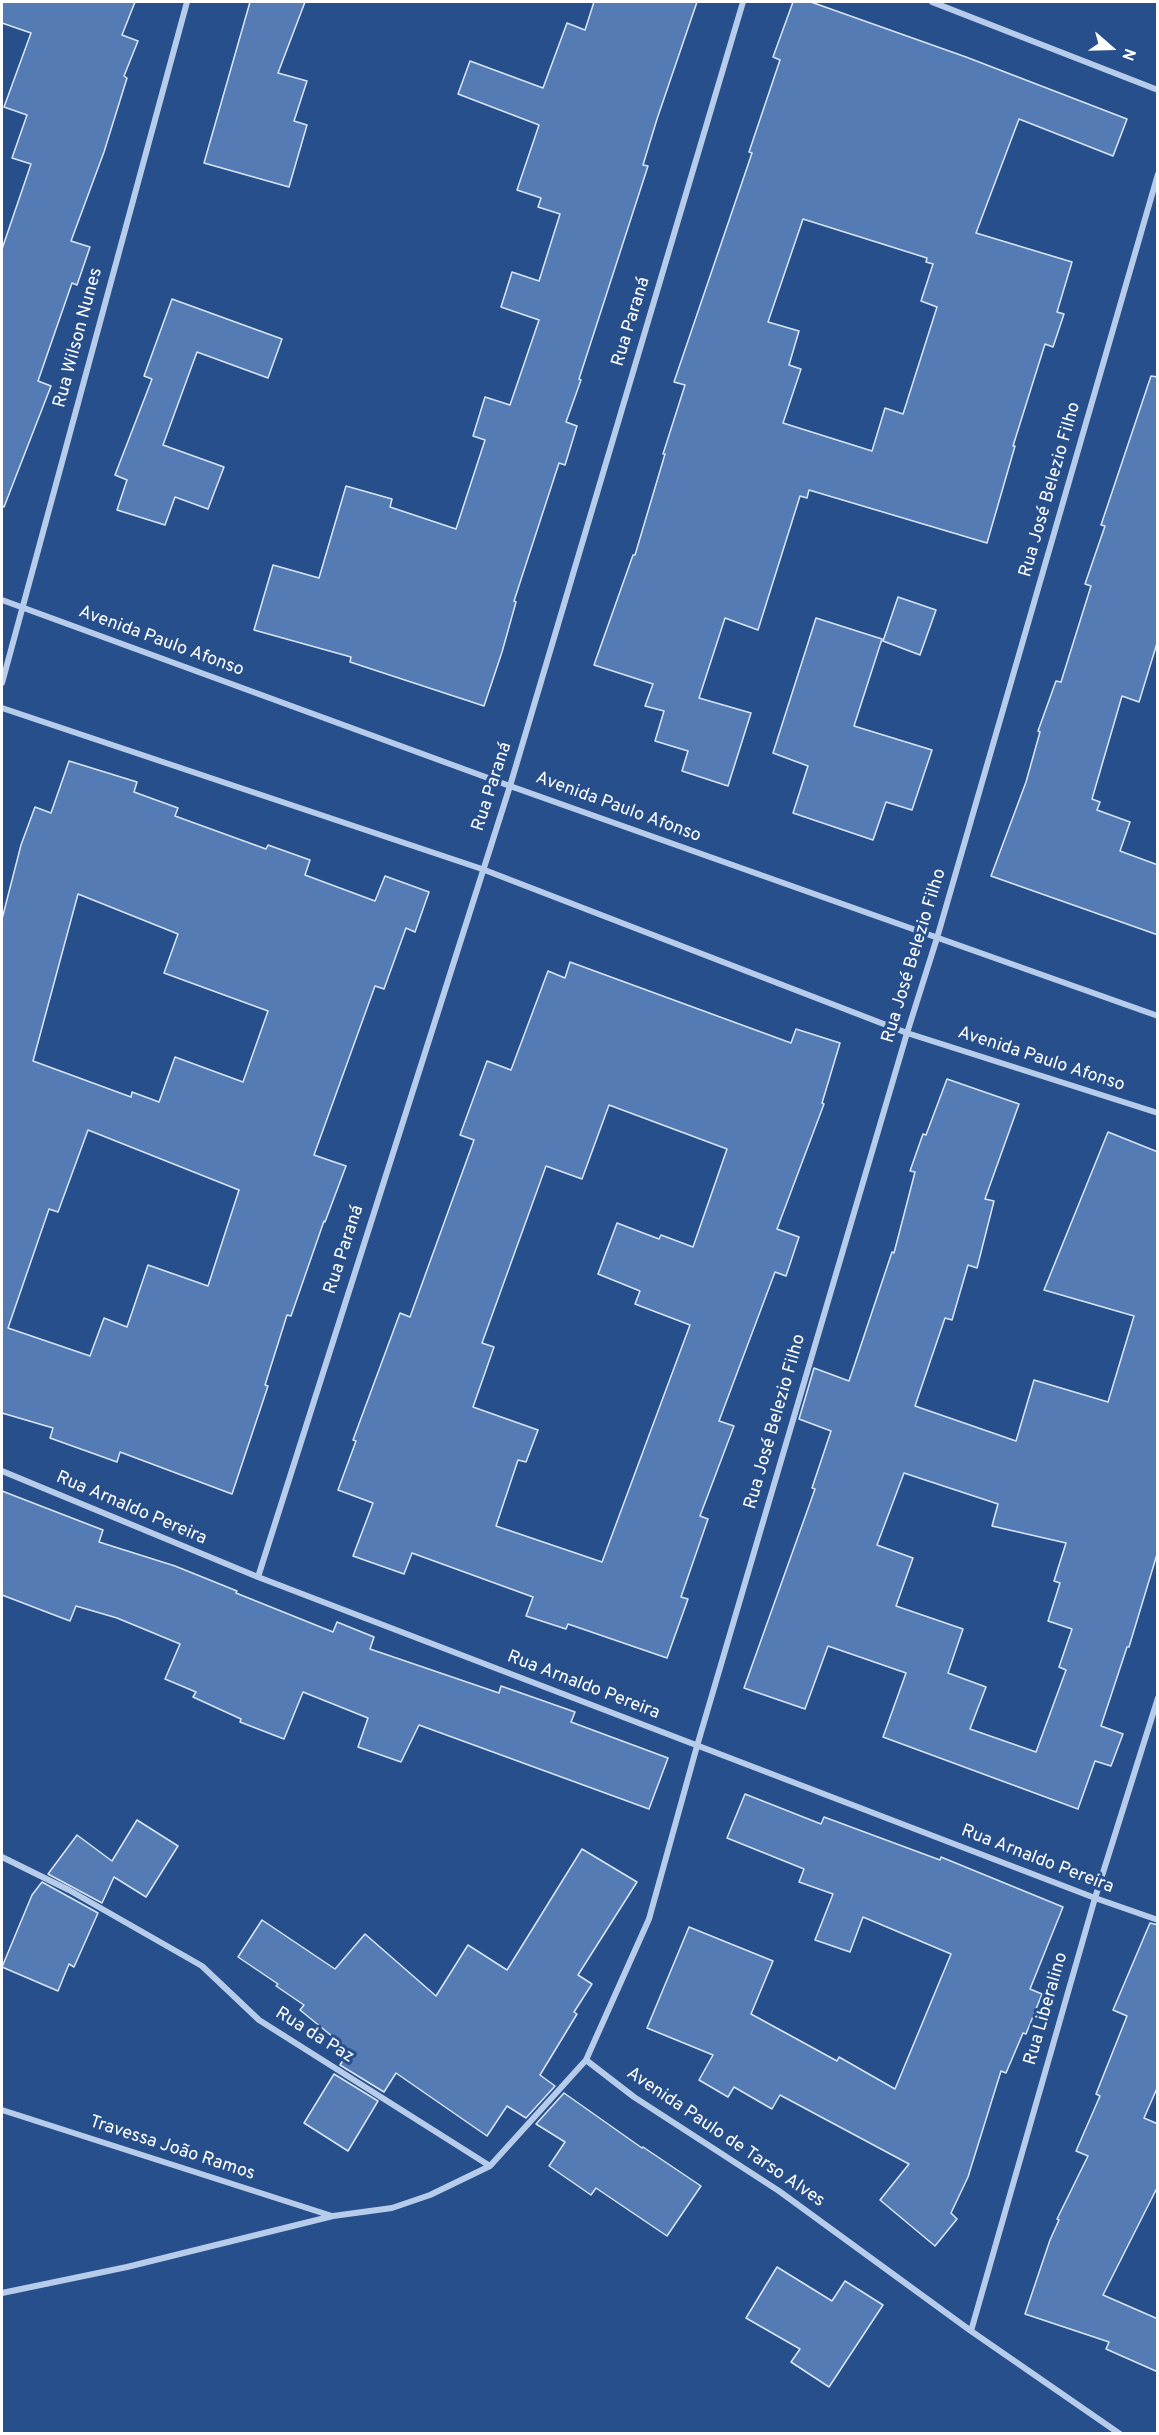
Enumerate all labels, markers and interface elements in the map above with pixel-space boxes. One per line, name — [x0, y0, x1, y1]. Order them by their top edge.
north arrow — [1081, 18, 1141, 78]
text: N — [1117, 45, 1139, 63]
street label: Rua Wilson Nunes — [50, 266, 108, 410]
street label: Rua Paraná — [608, 275, 656, 369]
street label: Rua José Belezio Filho — [1016, 400, 1086, 580]
street label: Avenida Paulo Afonso — [75, 602, 247, 682]
street label: Rua Paraná — [468, 740, 518, 834]
street label: Avenida Paulo Afonso — [532, 768, 704, 848]
street label: Rua José Belezio Filho — [878, 866, 952, 1046]
street label: Avenida Paulo Afonso — [955, 1023, 1127, 1097]
street label: Rua Paraná — [320, 1203, 370, 1297]
street label: Rua José Belezio Filho — [741, 1332, 811, 1512]
street label: Rua Arnaldo Pereira — [52, 1467, 210, 1551]
street label: Rua Arnaldo Pereira — [504, 1647, 662, 1725]
street label: Rua Arnaldo Pereira — [958, 1821, 1116, 1899]
street label: Rua Liberalino — [1021, 1950, 1073, 2068]
street label: Rua da Paz — [271, 2003, 357, 2069]
street label: Avenida Paulo de Tarso Alves — [622, 2063, 828, 2213]
street label: Travessa João Ramos — [86, 2112, 258, 2186]

